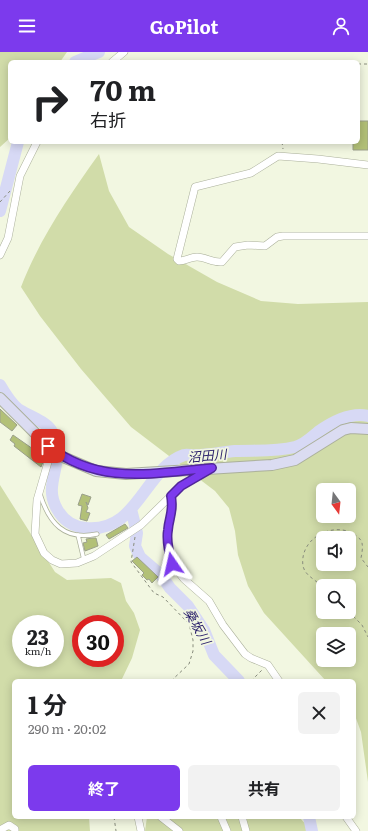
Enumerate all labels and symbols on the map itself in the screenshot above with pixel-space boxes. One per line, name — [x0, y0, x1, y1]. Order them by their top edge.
pin — [31, 429, 65, 463]
water label: 沼田川 — [187, 444, 229, 466]
north arrow — [316, 483, 356, 523]
position arrow — [151, 543, 193, 585]
water label: 桑坂川 — [180, 604, 217, 649]
speed limit sign: 30 — [72, 615, 124, 667]

